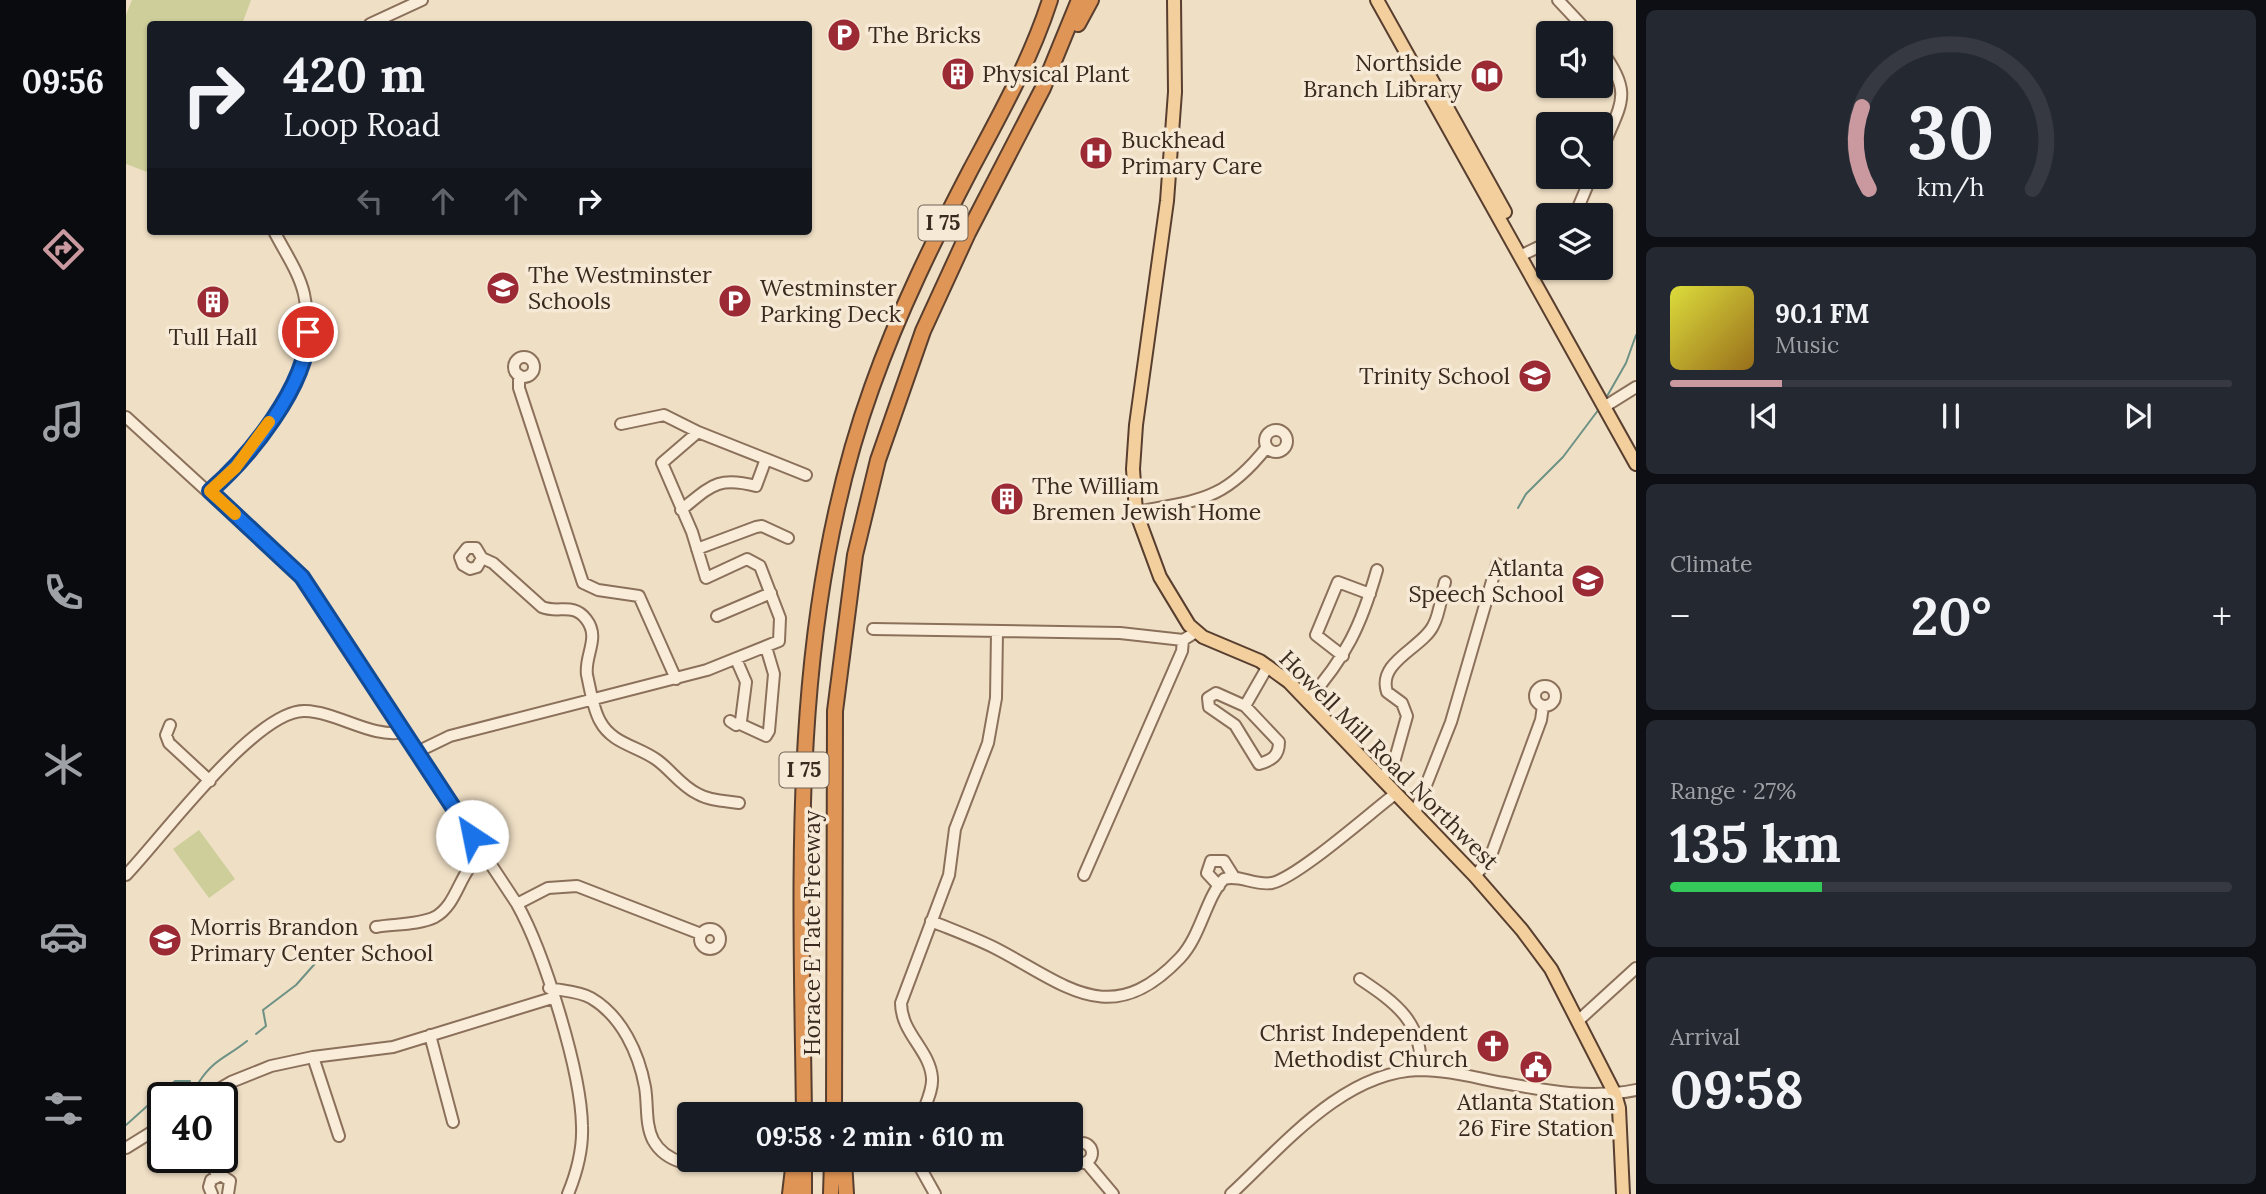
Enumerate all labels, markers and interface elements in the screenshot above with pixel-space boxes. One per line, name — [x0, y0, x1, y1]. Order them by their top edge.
parking icon: The Bricks — [825, 16, 863, 54]
place label: The Bricks — [868, 20, 981, 49]
map controls — [1536, 21, 1613, 280]
button: sound — [1536, 21, 1613, 98]
text: 420 m — [283, 43, 425, 105]
place label: Northside Branch Library — [1303, 48, 1463, 103]
icon: right — [168, 49, 259, 140]
building icon: Physical Plant — [939, 55, 977, 93]
library icon: Northside Branch Library — [1468, 57, 1506, 95]
place label: Physical Plant — [982, 59, 1130, 88]
text: 09:56 — [22, 61, 104, 102]
text: 30 — [1907, 87, 1995, 180]
text: Loop Road — [283, 104, 441, 145]
button: search — [1536, 112, 1613, 189]
place label: Buckhead Primary Care — [1121, 125, 1263, 180]
hospital icon: Buckhead Primary Care — [1077, 134, 1115, 172]
text: km/h — [1917, 171, 1985, 203]
icon: left — [351, 182, 389, 220]
icon: ahead — [424, 182, 462, 220]
icon: ahead — [497, 182, 535, 220]
icon: right — [570, 182, 608, 220]
button: layers — [1536, 203, 1613, 280]
road number: I 75 — [918, 206, 968, 241]
icon: directions — [39, 225, 88, 274]
place label: The Westminster Schools — [528, 260, 712, 315]
school or university icon: The Westminster Schools — [484, 269, 522, 307]
place label: Westminster Parking Deck — [760, 273, 902, 328]
parking icon: Westminster Parking Deck — [716, 282, 754, 320]
building icon: Tull Hall — [194, 283, 232, 321]
text: 90.1 FM — [1775, 297, 1870, 330]
pin — [278, 302, 338, 362]
icon: arrive — [289, 313, 327, 351]
place label: Tull Hall — [169, 322, 257, 351]
text: Music — [1775, 330, 1839, 359]
school or university icon: Trinity School — [1516, 357, 1554, 395]
place label: Trinity School — [1359, 361, 1510, 390]
icon: music — [39, 397, 88, 446]
icon: previous — [1745, 397, 1783, 435]
icon: pause — [1932, 397, 1970, 435]
icon: next — [2119, 397, 2157, 435]
place label: The William Bremen Jewish Home — [1032, 471, 1261, 526]
building icon: The William Bremen Jewish Home — [988, 480, 1026, 518]
text: Climate — [1670, 549, 1752, 578]
place label: Atlanta Speech School — [1408, 553, 1564, 608]
school or university icon: Atlanta Speech School — [1569, 562, 1607, 600]
icon: phone — [39, 568, 88, 617]
text: 20° — [1911, 583, 1991, 649]
text: − — [1670, 592, 1690, 640]
text: + — [2212, 592, 2232, 640]
street label: Howell Mill Road Northwest — [1273, 644, 1505, 876]
icon: climate — [39, 740, 88, 789]
road number: I 75 — [780, 752, 828, 788]
text: Range · 27% — [1670, 776, 1796, 805]
position arrow — [435, 799, 509, 873]
street label: Horace E Tate Freeway — [797, 809, 826, 1056]
text: 135 km — [1670, 810, 1841, 876]
icon: car — [39, 912, 88, 961]
place label: Morris Brandon Primary Center School — [190, 912, 433, 967]
school or university icon: Morris Brandon Primary Center School — [146, 921, 184, 959]
place label: Christ Independent Methodist Church — [1259, 1018, 1468, 1073]
text: Arrival — [1670, 1022, 1740, 1051]
church icon: Christ Independent Methodist Church — [1474, 1027, 1512, 1065]
public building icon: Atlanta Station 26 Fire Station — [1517, 1048, 1555, 1086]
text: 09:58 — [1670, 1056, 1804, 1122]
speed limit sign: 40 — [147, 1082, 238, 1173]
icon: filters — [39, 1084, 88, 1133]
place label: Atlanta Station 26 Fire Station — [1456, 1087, 1615, 1142]
text: 09:58 · 2 min · 610 m — [756, 1120, 1004, 1153]

